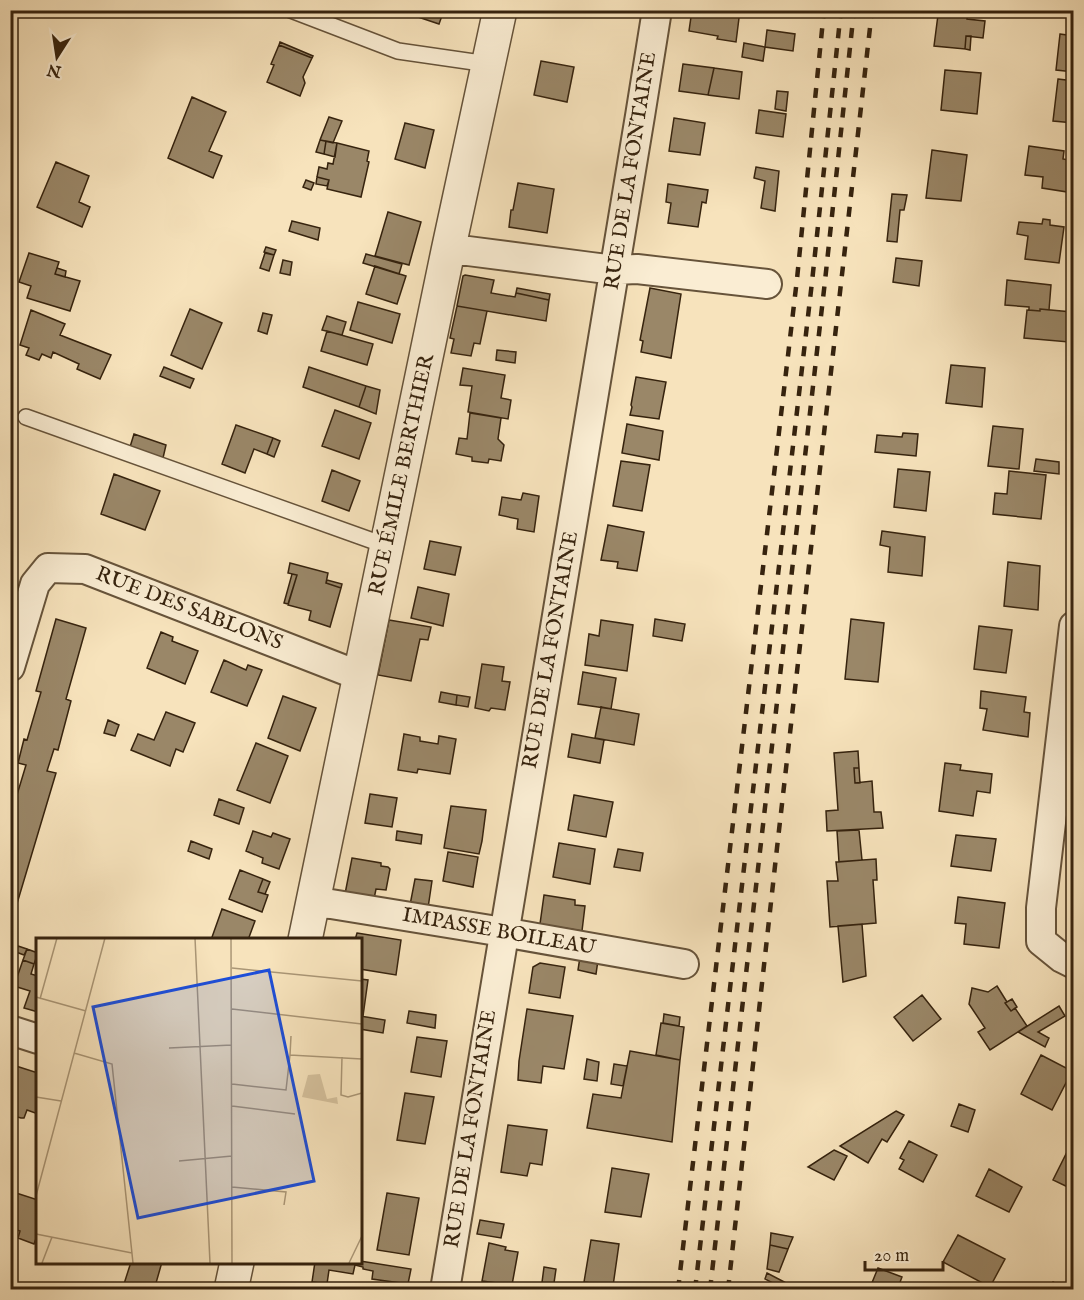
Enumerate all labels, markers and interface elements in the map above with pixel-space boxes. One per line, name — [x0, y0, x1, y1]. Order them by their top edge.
north arrow — [27, 27, 87, 87]
street label: RUE DE LA FONTAINE — [599, 50, 663, 292]
text: N — [45, 58, 64, 81]
street label: RUE ÉMILE BERTHIER — [362, 350, 441, 598]
street label: RUE DE LA FONTAINE — [517, 529, 585, 771]
street label: RUE DES SABLONS — [92, 561, 286, 657]
street label: IMPASSE BOILEAU — [400, 902, 598, 962]
inset map — [36, 938, 362, 1264]
street label: RUE DE LA FONTAINE — [439, 1008, 503, 1250]
scale bar — [865, 1234, 943, 1272]
text: 20 m — [874, 1245, 909, 1268]

